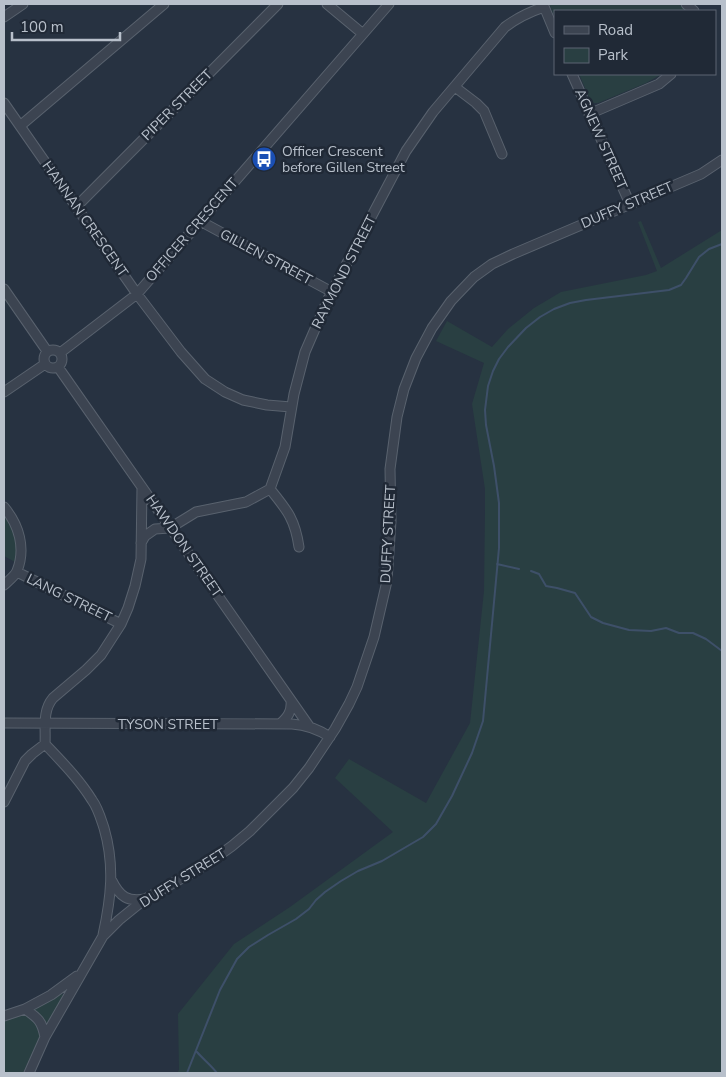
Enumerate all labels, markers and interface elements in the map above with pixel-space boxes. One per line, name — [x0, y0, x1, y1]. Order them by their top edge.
scale bar — [12, 10, 120, 42]
legend — [554, 10, 716, 75]
text: 100 m — [20, 17, 64, 37]
text: Road — [598, 20, 633, 40]
text: Park — [598, 45, 628, 65]
street label: PIPER STREET — [137, 65, 217, 145]
street label: AGNEW STREET — [570, 86, 632, 193]
place label: Officer Crescent before Gillen Street — [282, 142, 405, 177]
bus stop icon: Officer Crescent before Gillen Street — [251, 146, 277, 172]
street label: HANNAN CRESCENT — [38, 157, 133, 281]
street label: OFFICER CRESCENT — [142, 174, 243, 286]
street label: DUFFY STREET — [578, 177, 677, 233]
street label: RAYMOND STREET — [307, 212, 381, 332]
street label: GILLEN STREET — [217, 225, 316, 290]
street label: DUFFY STREET — [376, 484, 400, 584]
street label: HAWDON STREET — [141, 491, 227, 602]
street label: LANG STREET — [23, 569, 115, 627]
street label: TYSON STREET — [118, 715, 219, 734]
street label: DUFFY STREET — [136, 844, 230, 912]

